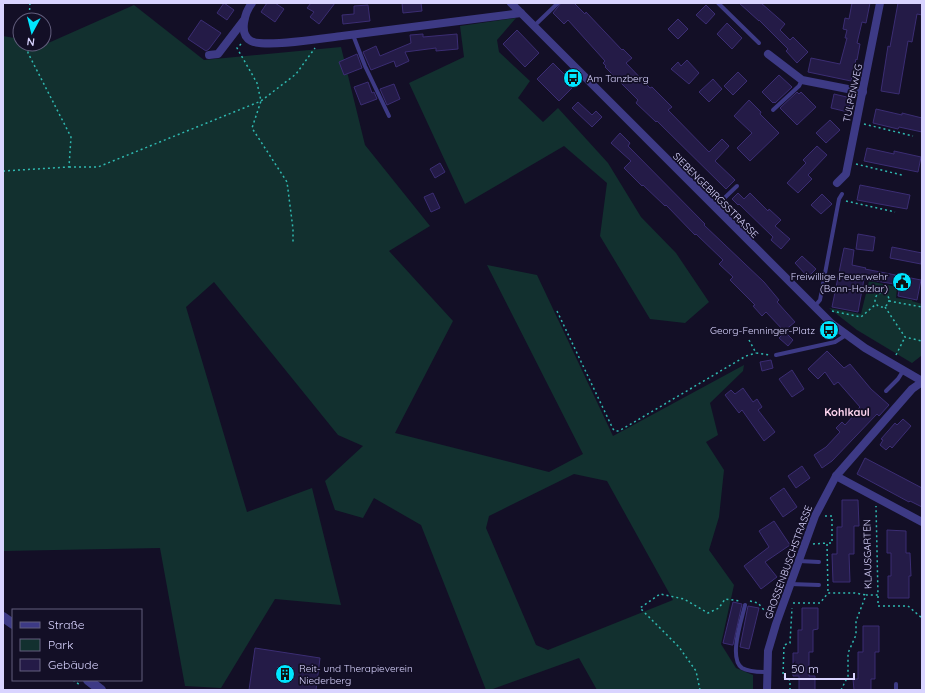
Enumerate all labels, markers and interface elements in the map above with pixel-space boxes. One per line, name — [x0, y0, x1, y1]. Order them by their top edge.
north arrow — [12, 12, 52, 52]
text: N — [26, 34, 36, 49]
street label: TULPENWEG — [840, 63, 865, 124]
bus stop icon: Am Tanzberg — [562, 67, 584, 89]
place label: Am Tanzberg — [587, 72, 649, 85]
street label: SIEBENGEBIRGSSTRASSE — [670, 150, 761, 241]
place label: Freiwillige Feuerwehr (Bonn-Holzlar) — [791, 270, 888, 295]
public building icon: Freiwillige Feuerwehr (Bonn-Holzlar) — [891, 271, 913, 293]
bus stop icon: Georg-Fenninger-Platz — [818, 319, 840, 341]
place label: Georg-Fenninger-Platz — [710, 324, 815, 337]
district label: Kohlkaul — [824, 405, 870, 419]
street label: GROSSENBUSCHSTRASSE — [762, 503, 815, 621]
street label: KLAUSGARTEN — [860, 519, 875, 589]
legend — [12, 609, 142, 681]
text: Straße — [48, 617, 85, 632]
text: Park — [48, 637, 73, 652]
scale bar — [785, 655, 854, 681]
text: Gebäude — [48, 657, 99, 672]
text: 50 m — [791, 661, 819, 676]
place label: Reit- und Therapieverein Niederberg — [299, 662, 413, 687]
building icon: Reit- und Therapieverein Niederberg — [274, 663, 296, 685]

